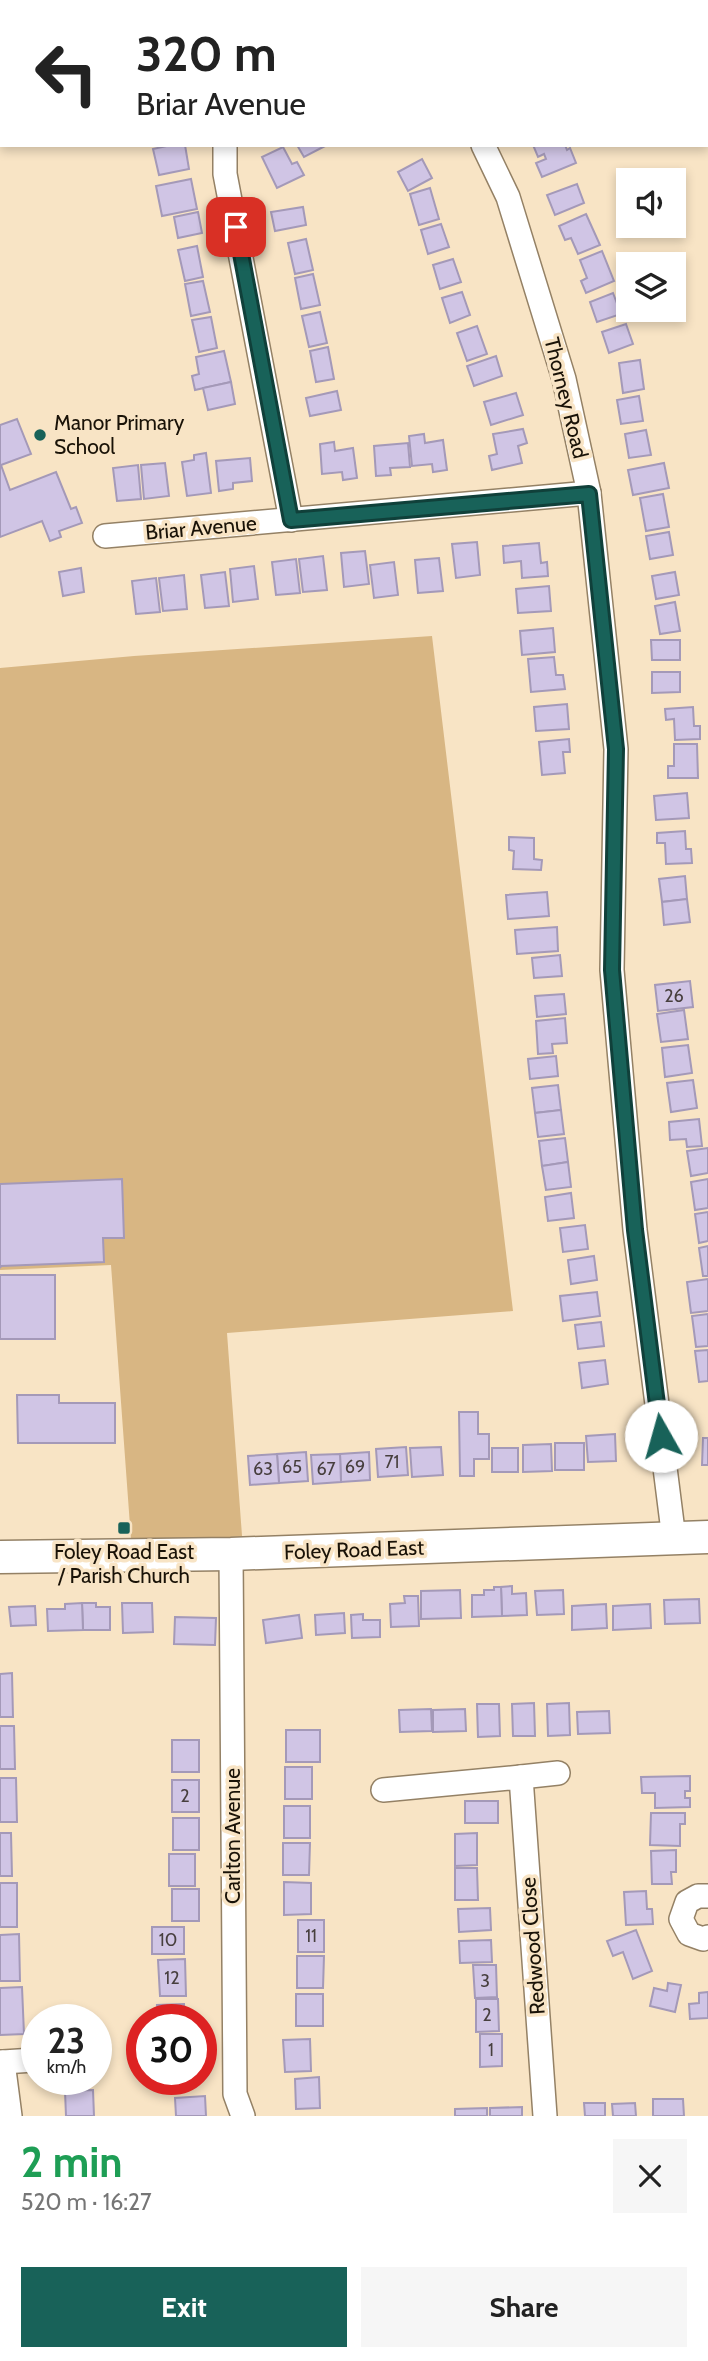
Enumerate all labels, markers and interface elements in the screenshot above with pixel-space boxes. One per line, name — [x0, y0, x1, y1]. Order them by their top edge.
text: 320 m — [136, 24, 277, 83]
icon: left — [21, 28, 112, 119]
text: Briar Avenue — [136, 84, 306, 123]
map controls — [616, 168, 686, 322]
button: sound — [616, 168, 686, 238]
pin — [206, 197, 266, 257]
icon: arrive — [217, 208, 255, 246]
button: layers — [616, 252, 686, 322]
street label: Thorney Road — [539, 335, 594, 461]
place label: Manor Primary School — [54, 410, 185, 459]
marker: Manor Primary School — [32, 427, 48, 443]
street label: Briar Avenue — [144, 510, 258, 545]
house number: 26 — [664, 985, 684, 1007]
position arrow — [624, 1399, 698, 1473]
house number: 71 — [385, 1451, 399, 1473]
house number: 65 — [282, 1456, 302, 1478]
house number: 69 — [345, 1456, 365, 1478]
house number: 63 — [253, 1458, 273, 1480]
house number: 67 — [316, 1458, 336, 1480]
marker: Foley Road East / Parish Church — [116, 1520, 132, 1536]
street label: Foley Road East — [283, 1535, 424, 1564]
place label: Foley Road East / Parish Church — [54, 1539, 194, 1588]
street label: Carlton Avenue — [220, 1768, 245, 1904]
house number: 2 — [180, 1785, 190, 1807]
street label: Redwood Close — [515, 1876, 550, 2016]
house number: 11 — [305, 1925, 317, 1947]
house number: 10 — [159, 1929, 177, 1951]
house number: 12 — [164, 1967, 180, 1989]
house number: 3 — [480, 1970, 490, 1992]
speed limit sign: 30 — [126, 2004, 217, 2095]
house number: 2 — [482, 2004, 492, 2026]
text: 23 — [48, 2019, 85, 2062]
house number: 1 — [488, 2039, 494, 2061]
text: km/h — [47, 2056, 86, 2078]
text: 2 min — [21, 2136, 122, 2188]
button: close — [613, 2139, 687, 2213]
text: 520 m · 16:27 — [21, 2188, 152, 2216]
button: Exit — [21, 2267, 347, 2347]
button: Share — [361, 2267, 687, 2347]

